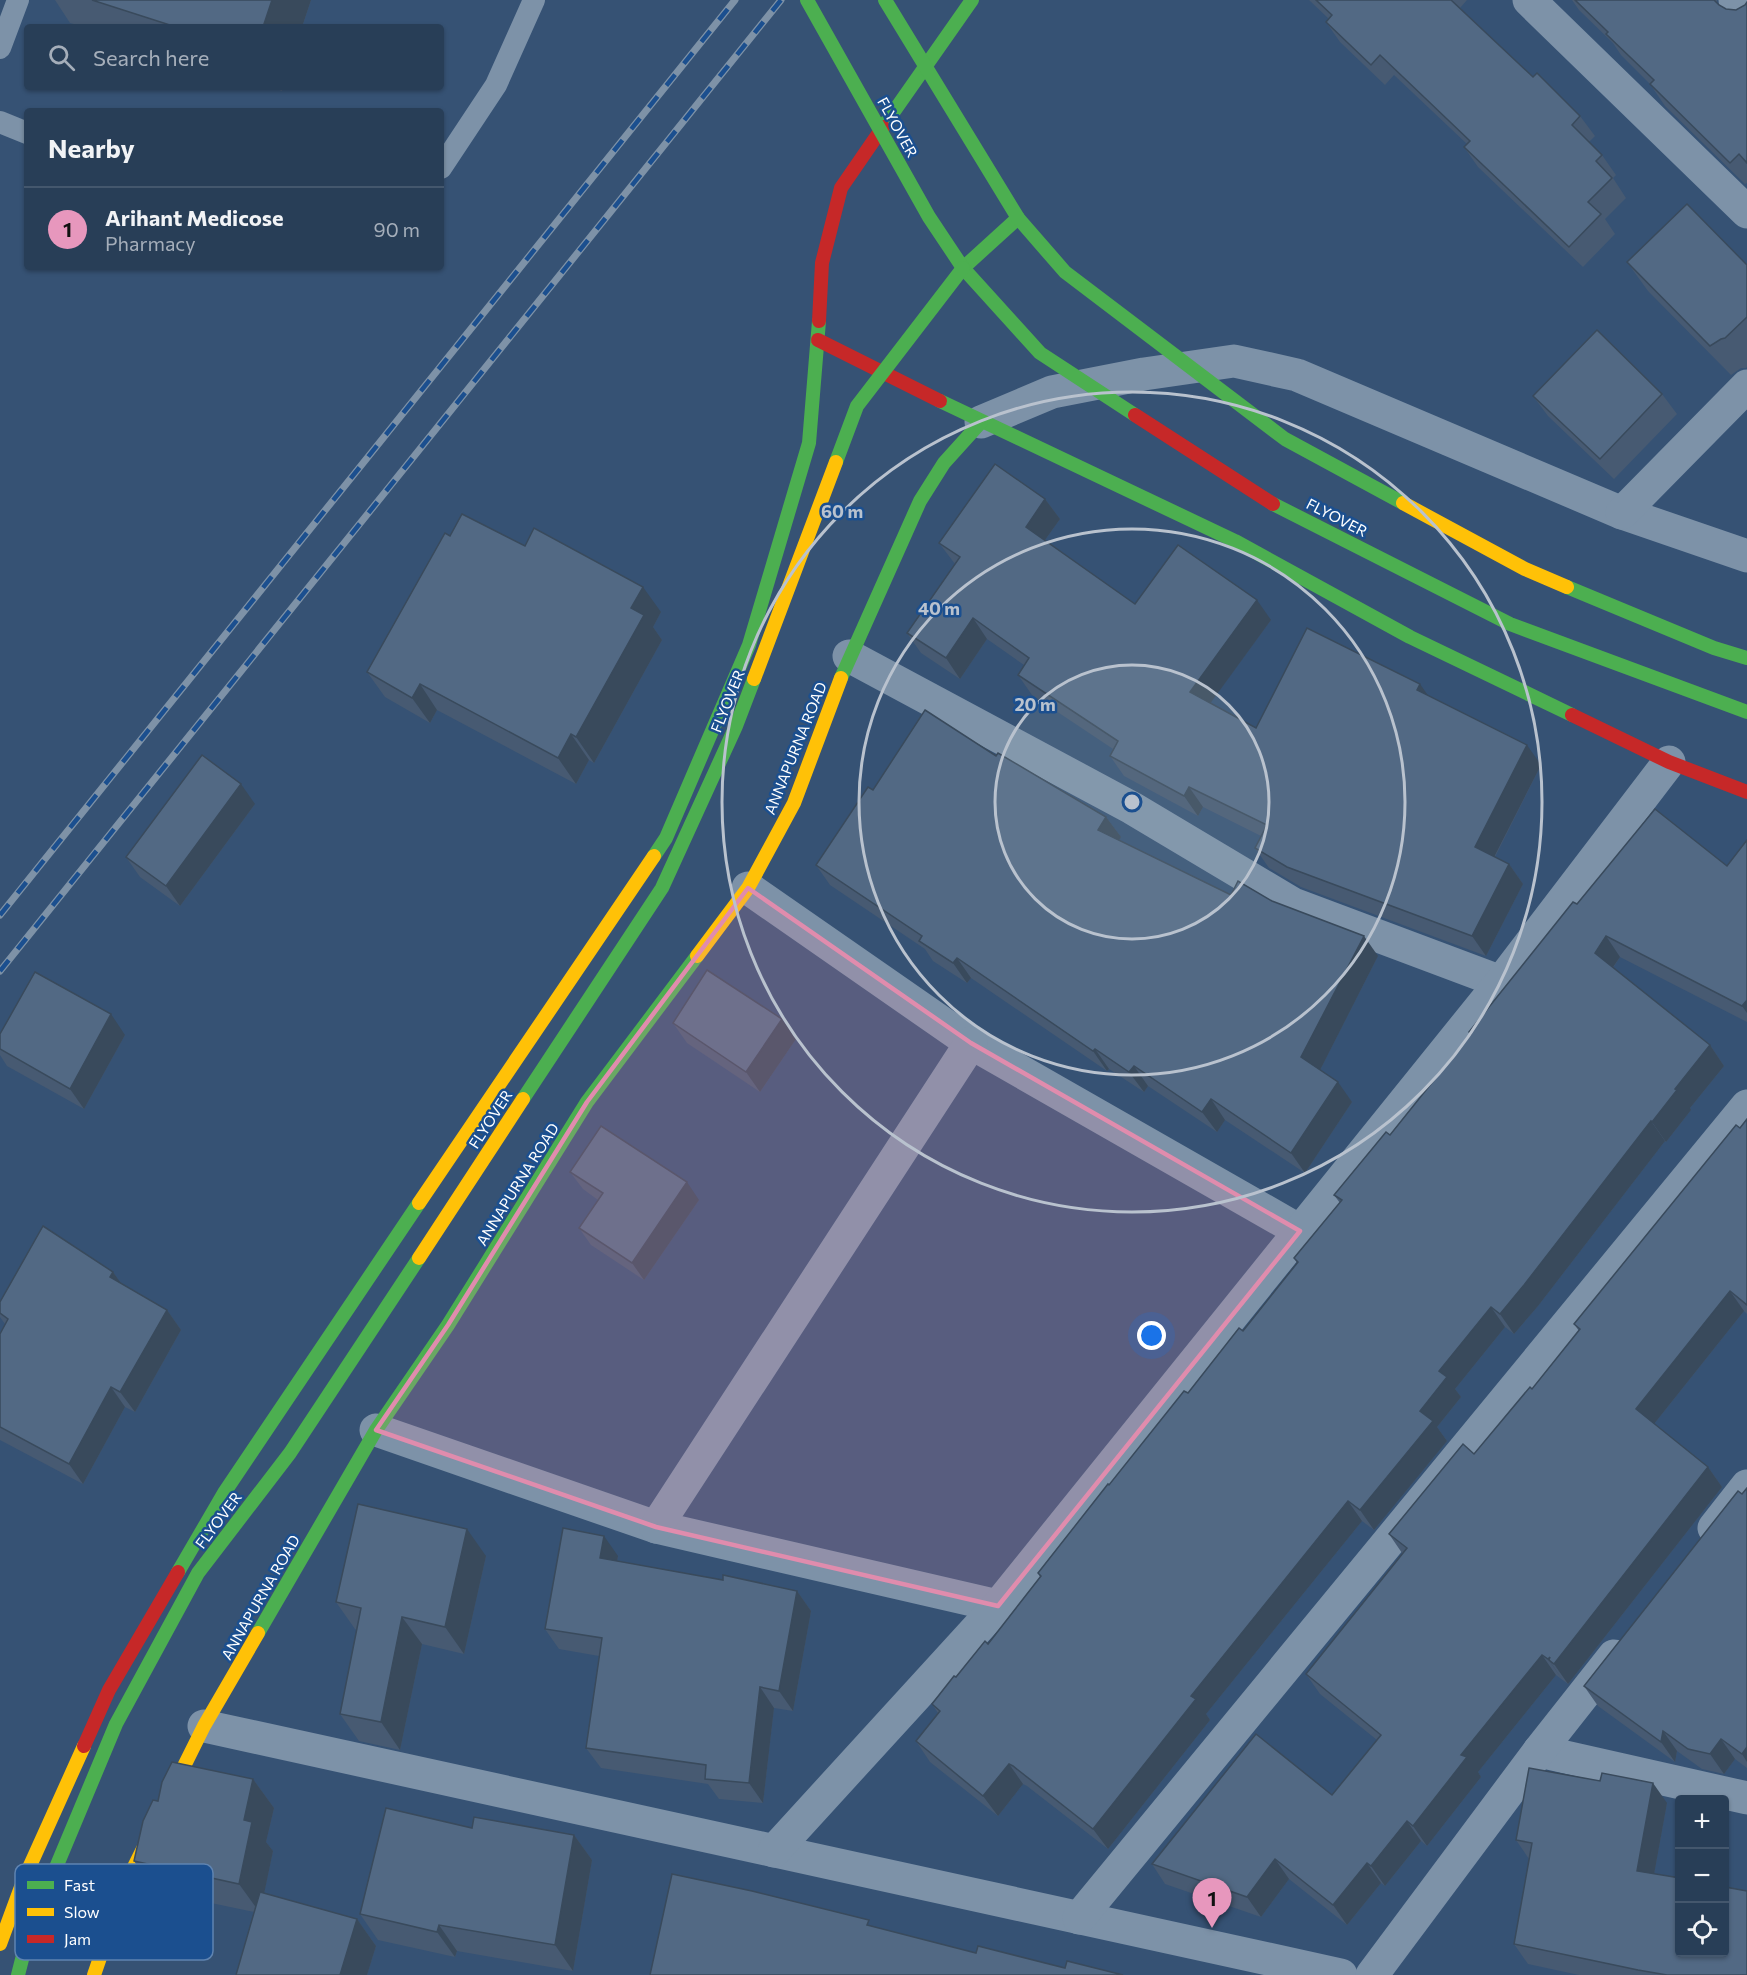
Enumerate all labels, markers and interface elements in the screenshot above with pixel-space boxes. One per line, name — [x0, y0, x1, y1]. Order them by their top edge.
search box — [24, 24, 444, 90]
icon: search — [45, 41, 78, 74]
text: Search here — [93, 44, 209, 71]
street label: FLYOVER — [874, 94, 922, 160]
text: Nearby — [48, 132, 135, 163]
text: Arihant Medicose — [105, 204, 284, 231]
text: 1 — [63, 217, 72, 241]
text: 90 m — [374, 217, 420, 241]
text: Pharmacy — [105, 231, 196, 255]
street label: FLYOVER — [1304, 494, 1370, 540]
text: 60 m — [821, 500, 863, 522]
text: 40 m — [918, 597, 960, 619]
street label: FLYOVER — [706, 667, 748, 735]
street label: ANNAPURNA ROAD — [760, 679, 830, 817]
text: 20 m — [1014, 693, 1056, 715]
centre of rings — [1122, 792, 1142, 812]
street label: FLYOVER — [464, 1086, 516, 1152]
street label: ANNAPURNA ROAD — [472, 1119, 562, 1249]
your location — [1137, 1321, 1166, 1350]
street label: FLYOVER — [191, 1488, 245, 1552]
street label: ANNAPURNA ROAD — [217, 1531, 303, 1663]
map controls — [1675, 1795, 1729, 1957]
button: + — [1675, 1795, 1729, 1849]
button: − — [1675, 1849, 1729, 1903]
legend — [15, 1864, 213, 1960]
text: Fast — [64, 1875, 95, 1894]
pin: 1 — [1192, 1878, 1232, 1928]
text: Slow — [64, 1902, 100, 1921]
button: locate — [1675, 1903, 1729, 1957]
text: Jam — [64, 1929, 91, 1948]

